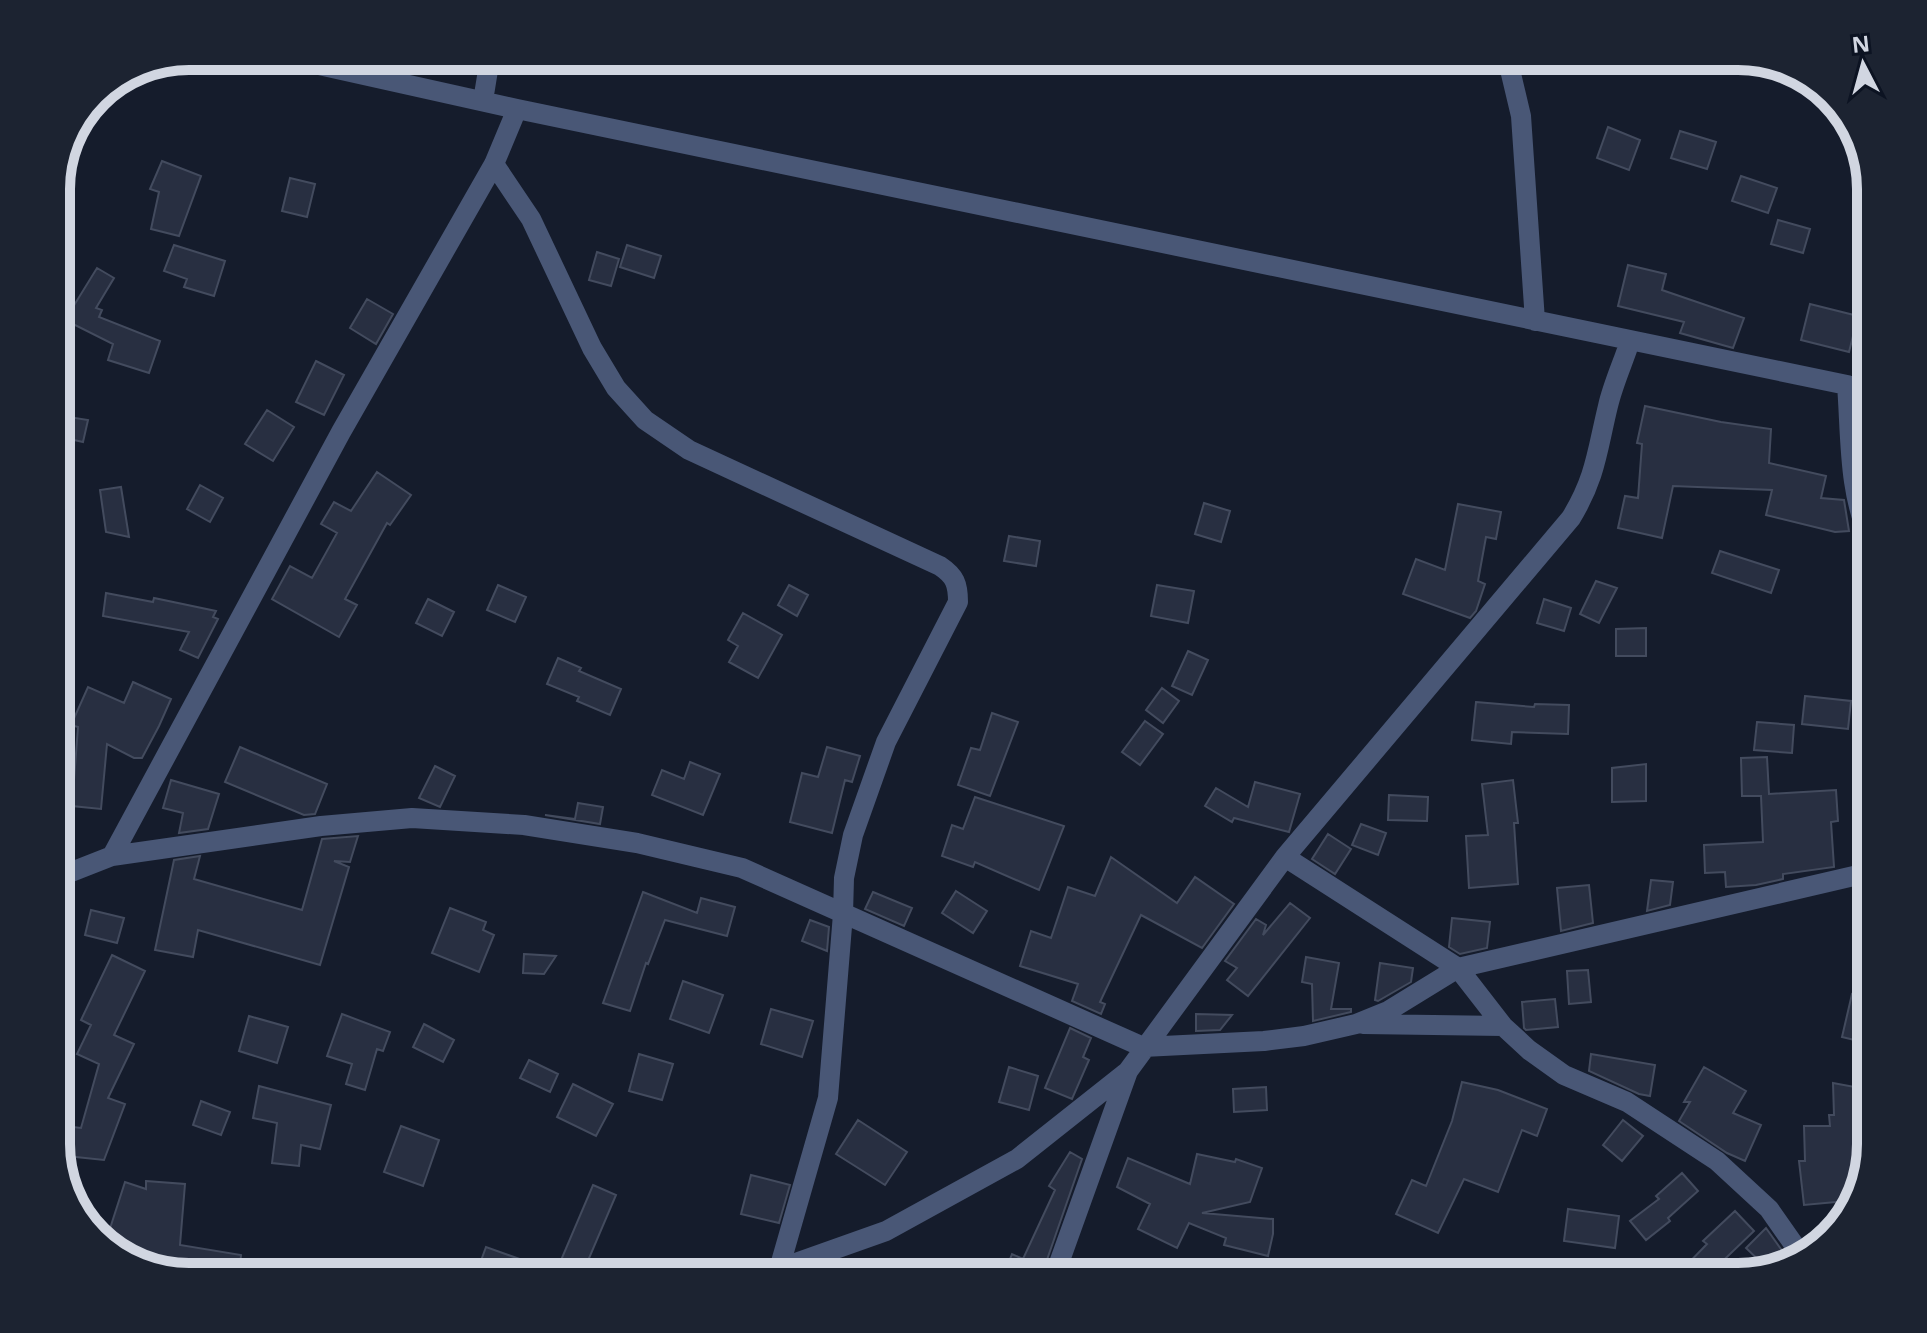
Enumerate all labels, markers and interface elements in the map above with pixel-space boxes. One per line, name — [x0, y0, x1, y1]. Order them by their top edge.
north arrow — [1823, 24, 1903, 104]
text: N — [1850, 27, 1871, 59]

